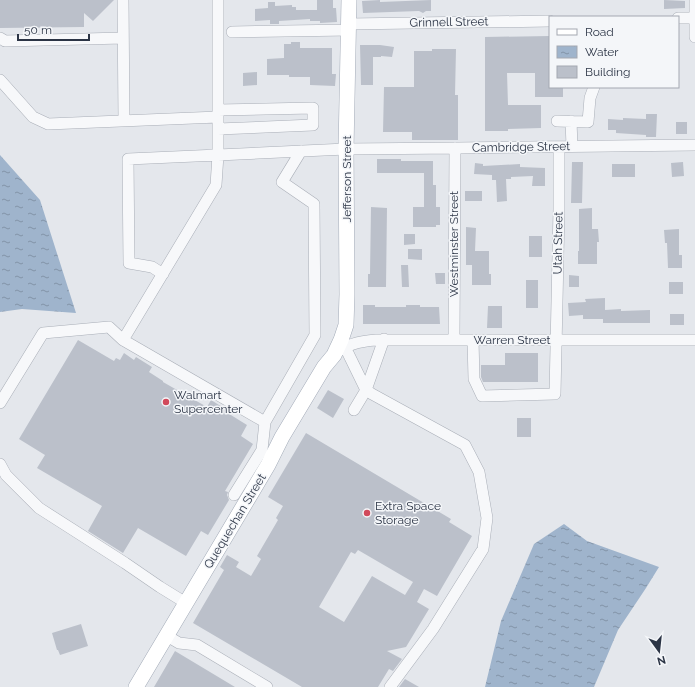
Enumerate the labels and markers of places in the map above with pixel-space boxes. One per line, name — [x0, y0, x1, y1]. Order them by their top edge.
place label: Walmart Supercenter — [174, 388, 243, 416]
marker: Walmart Supercenter — [161, 397, 171, 407]
place label: Extra Space Storage — [375, 499, 441, 527]
marker: Extra Space Storage — [362, 508, 372, 518]

